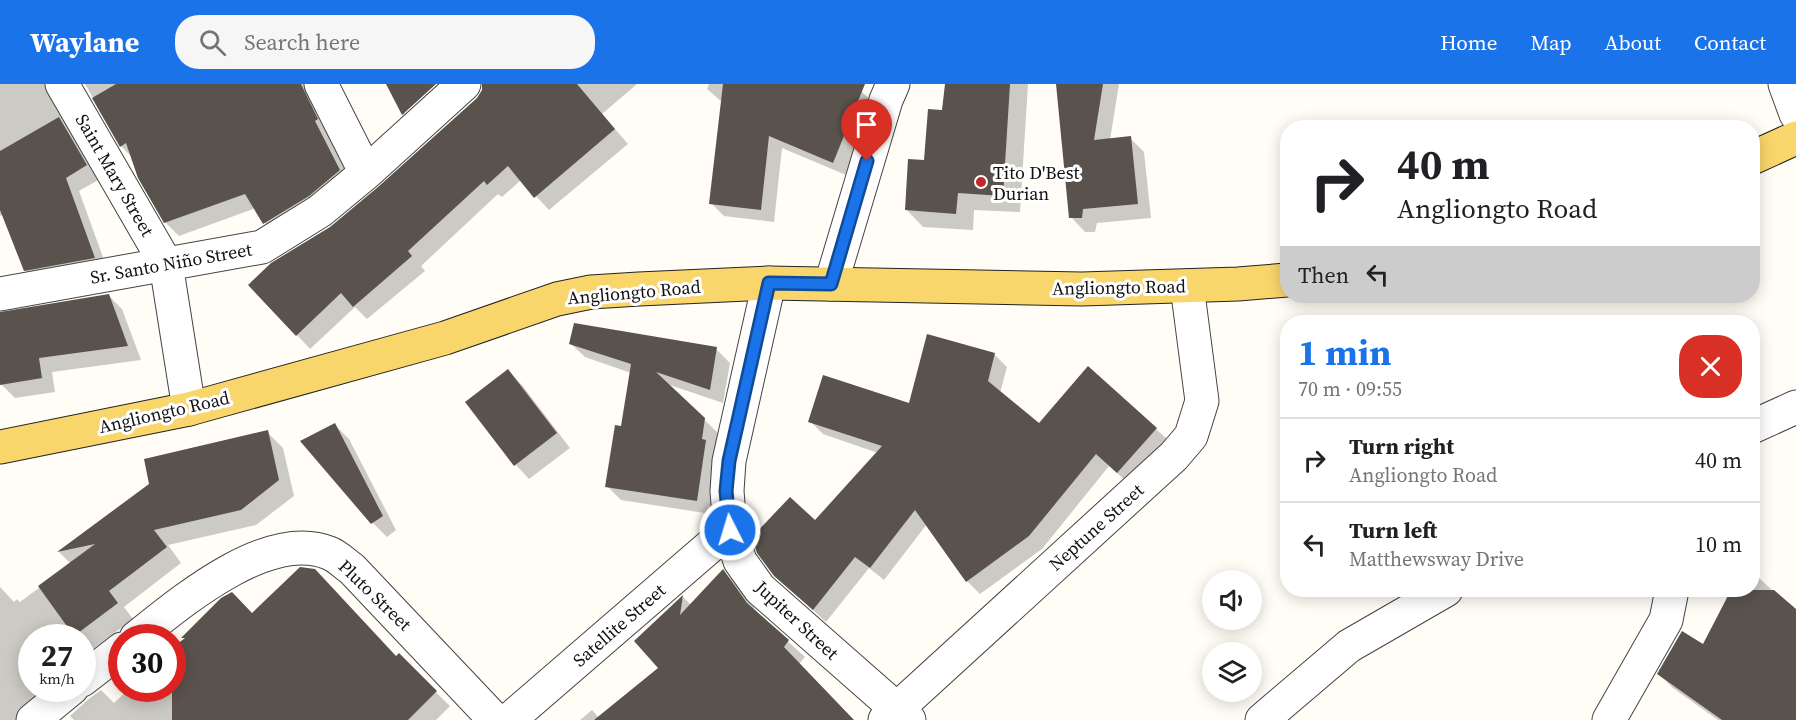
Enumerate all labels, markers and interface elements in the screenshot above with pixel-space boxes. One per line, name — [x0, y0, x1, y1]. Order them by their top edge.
search box — [175, 15, 595, 69]
text: Waylane — [30, 23, 139, 61]
icon: search — [196, 26, 229, 59]
text: Search here — [244, 27, 360, 57]
text: Home — [1440, 28, 1498, 57]
text: Map — [1531, 28, 1572, 57]
text: About — [1605, 28, 1661, 57]
text: Contact — [1694, 28, 1766, 57]
pin — [841, 99, 892, 161]
icon: arrive — [850, 108, 883, 141]
street label: Saint Mary Street — [70, 109, 160, 241]
text: 40 m — [1397, 135, 1490, 193]
icon: right — [1298, 144, 1376, 222]
place label: Tito D'Best Durian — [993, 160, 1080, 206]
marker: Tito D'Best Durian — [974, 175, 988, 189]
text: Angliongto Road — [1397, 190, 1597, 227]
street label: Sr. Santo Niño Street — [88, 236, 254, 290]
icon: left — [1361, 258, 1394, 291]
text: Then — [1298, 260, 1349, 290]
street label: Angliongto Road — [1052, 273, 1186, 301]
street label: Angliongto Road — [566, 274, 702, 310]
text: 1 min — [1298, 328, 1391, 377]
button: close — [1679, 335, 1742, 398]
text: 70 m · 09:55 — [1298, 375, 1402, 403]
street label: Angliongto Road — [96, 385, 232, 439]
text: Turn right — [1349, 431, 1454, 461]
icon: right — [1298, 444, 1331, 477]
text: 40 m — [1695, 445, 1742, 475]
text: Angliongto Road — [1349, 461, 1497, 489]
street label: Neptune Street — [1043, 478, 1149, 576]
position arrow — [698, 498, 762, 562]
text: Turn left — [1349, 515, 1437, 545]
icon: left — [1298, 528, 1331, 561]
text: 10 m — [1695, 529, 1742, 559]
text: Matthewsway Drive — [1349, 545, 1524, 573]
street label: Pluto Street — [333, 554, 417, 636]
map controls — [1202, 570, 1262, 702]
button: sound — [1202, 570, 1262, 630]
street label: Jupiter Street — [749, 574, 844, 665]
street label: Satellite Street — [567, 578, 671, 672]
speed limit sign: 30 — [108, 624, 186, 702]
text: 27 — [41, 635, 73, 676]
button: layers — [1202, 642, 1262, 702]
text: km/h — [39, 668, 75, 689]

